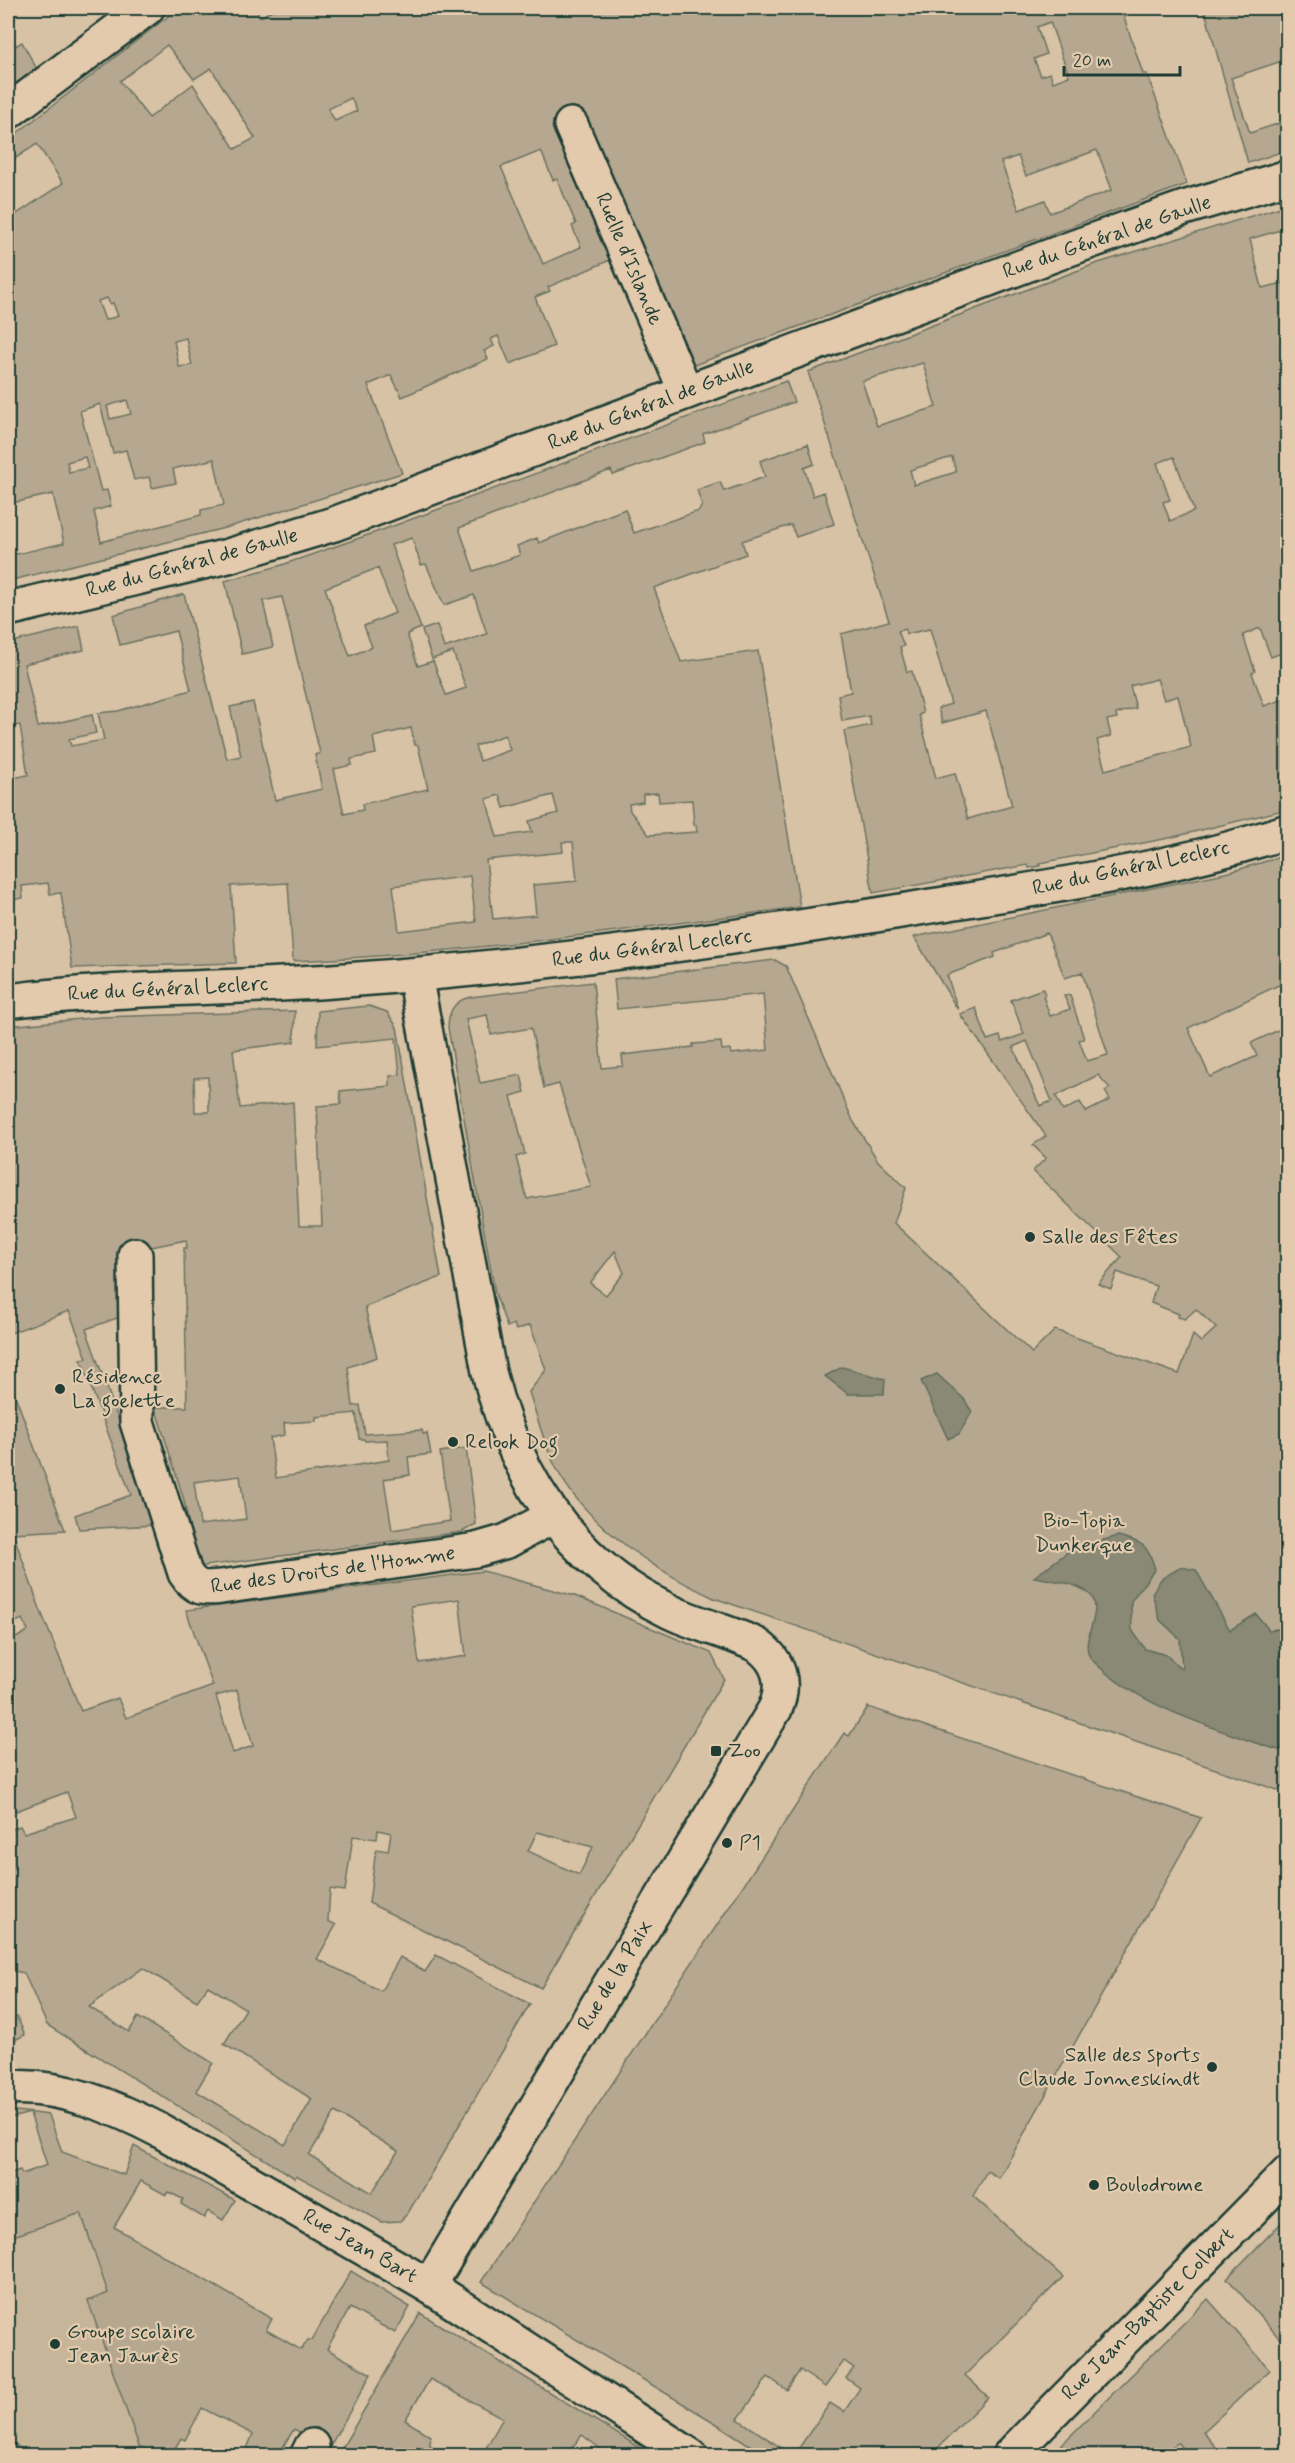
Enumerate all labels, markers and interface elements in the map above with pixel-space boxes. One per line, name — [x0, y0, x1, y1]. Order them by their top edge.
scale bar — [1064, 39, 1180, 77]
text: 20 m — [1073, 49, 1111, 73]
street label: Ruelle d'Islande — [588, 188, 670, 330]
street label: Rue du Général de Gaulle — [999, 188, 1215, 286]
street label: Rue du Général de Gaulle — [544, 353, 758, 457]
street label: Rue du Général de Gaulle — [83, 521, 301, 605]
street label: Rue du Général Leclerc — [1030, 833, 1232, 903]
street label: Rue du Général Leclerc — [551, 922, 753, 974]
street label: Rue du Général Leclerc — [67, 970, 269, 1008]
place label: Salle des Fêtes — [1042, 1223, 1178, 1251]
marker: Salle des Fêtes — [1023, 1230, 1037, 1244]
place label: Résidence La goelette — [72, 1363, 175, 1417]
marker: Résidence La goelette — [53, 1382, 67, 1396]
place label: Relook Dog — [465, 1428, 558, 1458]
marker: Relook Dog — [446, 1435, 460, 1449]
park label: Bio-Topia Dunkerque — [1035, 1507, 1133, 1559]
street label: Rue des Droits de l'Homme — [209, 1539, 457, 1601]
place label: Zoo — [728, 1737, 761, 1765]
marker: Zoo — [709, 1744, 723, 1758]
place label: P1 — [739, 1829, 761, 1857]
marker: P1 — [720, 1836, 734, 1850]
street label: Rue de la Paix — [571, 1914, 659, 2036]
place label: Salle des sports Claude Jonneskindt — [1018, 2041, 1200, 2093]
marker: Salle des sports Claude Jonneskindt — [1205, 2060, 1219, 2074]
place label: Boulodrome — [1106, 2171, 1204, 2199]
marker: Boulodrome — [1087, 2178, 1101, 2192]
street label: Rue Jean Bart — [298, 2202, 423, 2290]
street label: Rue Jean-Baptiste Colbert — [1055, 2221, 1241, 2407]
place label: Groupe scolaire Jean Jaurès — [67, 2318, 195, 2370]
marker: Groupe scolaire Jean Jaurès — [48, 2337, 62, 2351]

